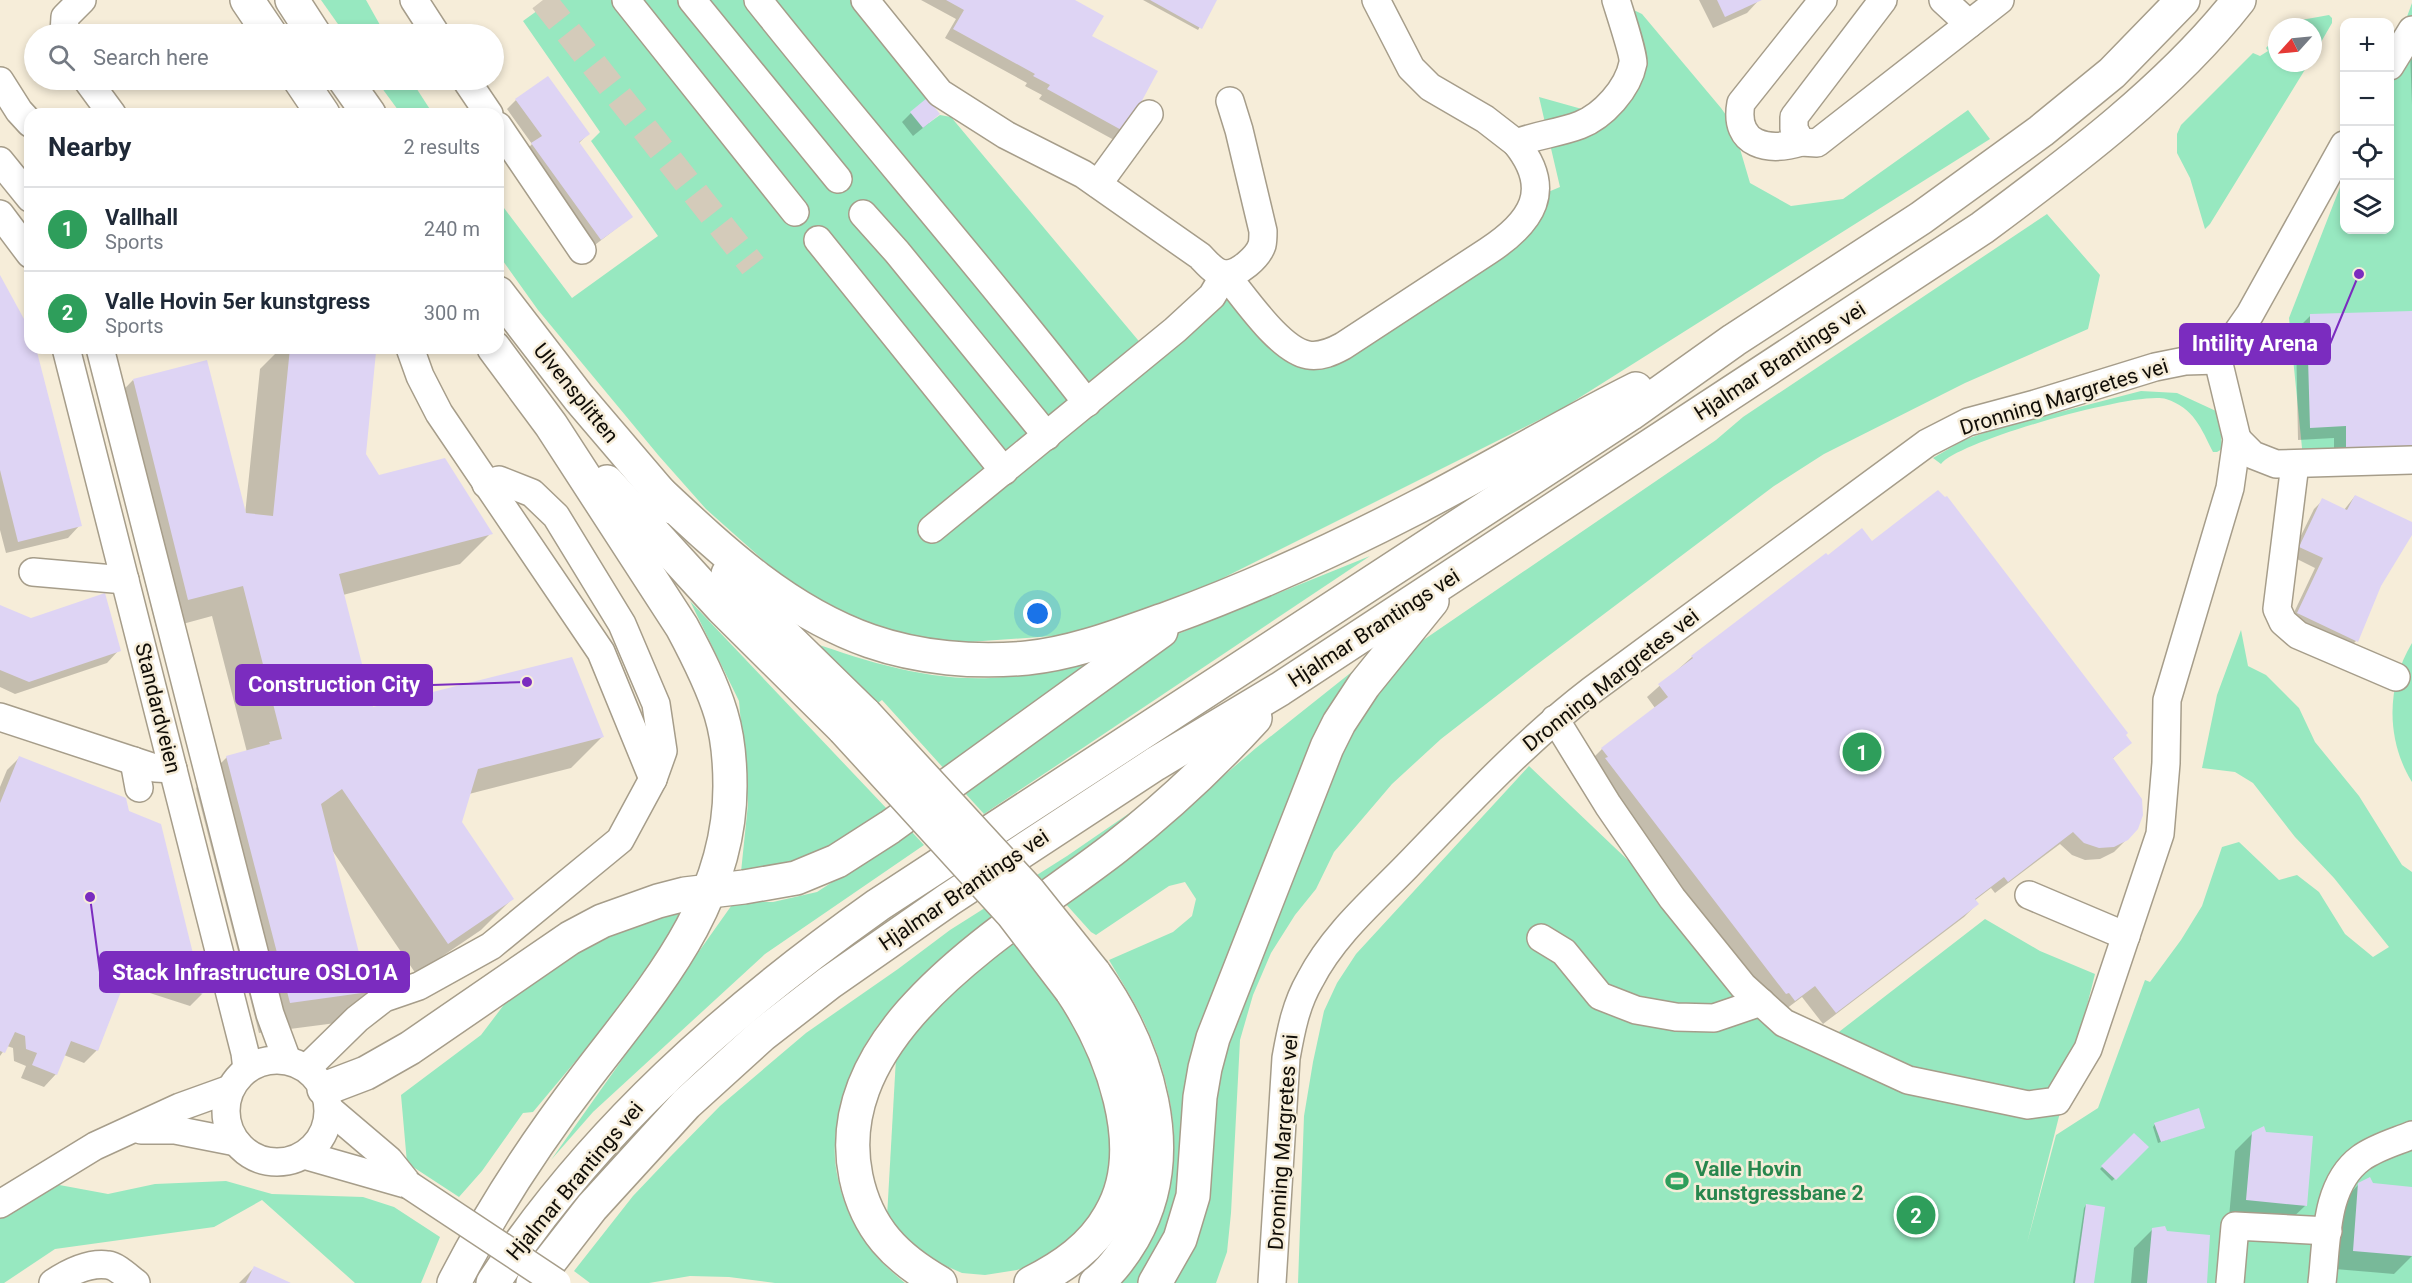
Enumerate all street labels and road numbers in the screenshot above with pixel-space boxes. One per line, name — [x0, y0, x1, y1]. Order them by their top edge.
street label: Hjalmar Brantings vei — [1690, 297, 1870, 425]
street label: Ulvensplitten — [529, 339, 623, 447]
street label: Dronning Margretes vei — [1957, 354, 2171, 440]
street label: Hjalmar Brantings vei — [1284, 564, 1464, 692]
street label: Dronning Margretes vei — [1518, 604, 1704, 756]
street label: Standardveien — [130, 640, 186, 776]
street label: Hjalmar Brantings vei — [875, 824, 1053, 956]
street label: Dronning Margretes vei — [1263, 1033, 1303, 1251]
street label: Hjalmar Brantings vei — [502, 1097, 648, 1265]

